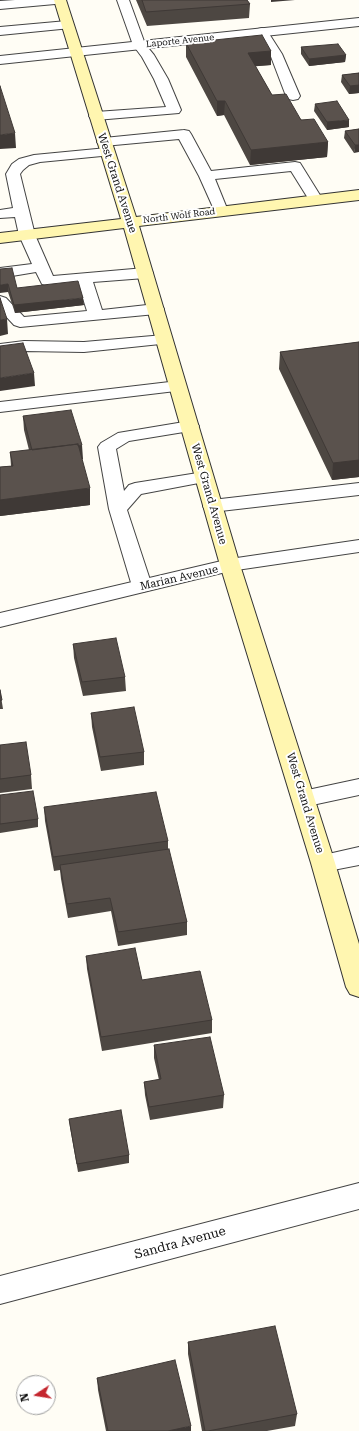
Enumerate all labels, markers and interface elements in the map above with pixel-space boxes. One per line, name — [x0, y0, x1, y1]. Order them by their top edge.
street label: Laporte Avenue — [145, 32, 215, 50]
street label: West Grand Avenue — [95, 131, 139, 235]
street label: North Wolf Road — [142, 206, 216, 226]
street label: West Grand Avenue — [188, 442, 230, 546]
street label: Marian Avenue — [139, 563, 219, 593]
street label: West Grand Avenue — [283, 751, 327, 855]
street label: Sandra Avenue — [133, 1223, 227, 1263]
north arrow — [16, 1375, 56, 1415]
text: N — [18, 1392, 32, 1403]

